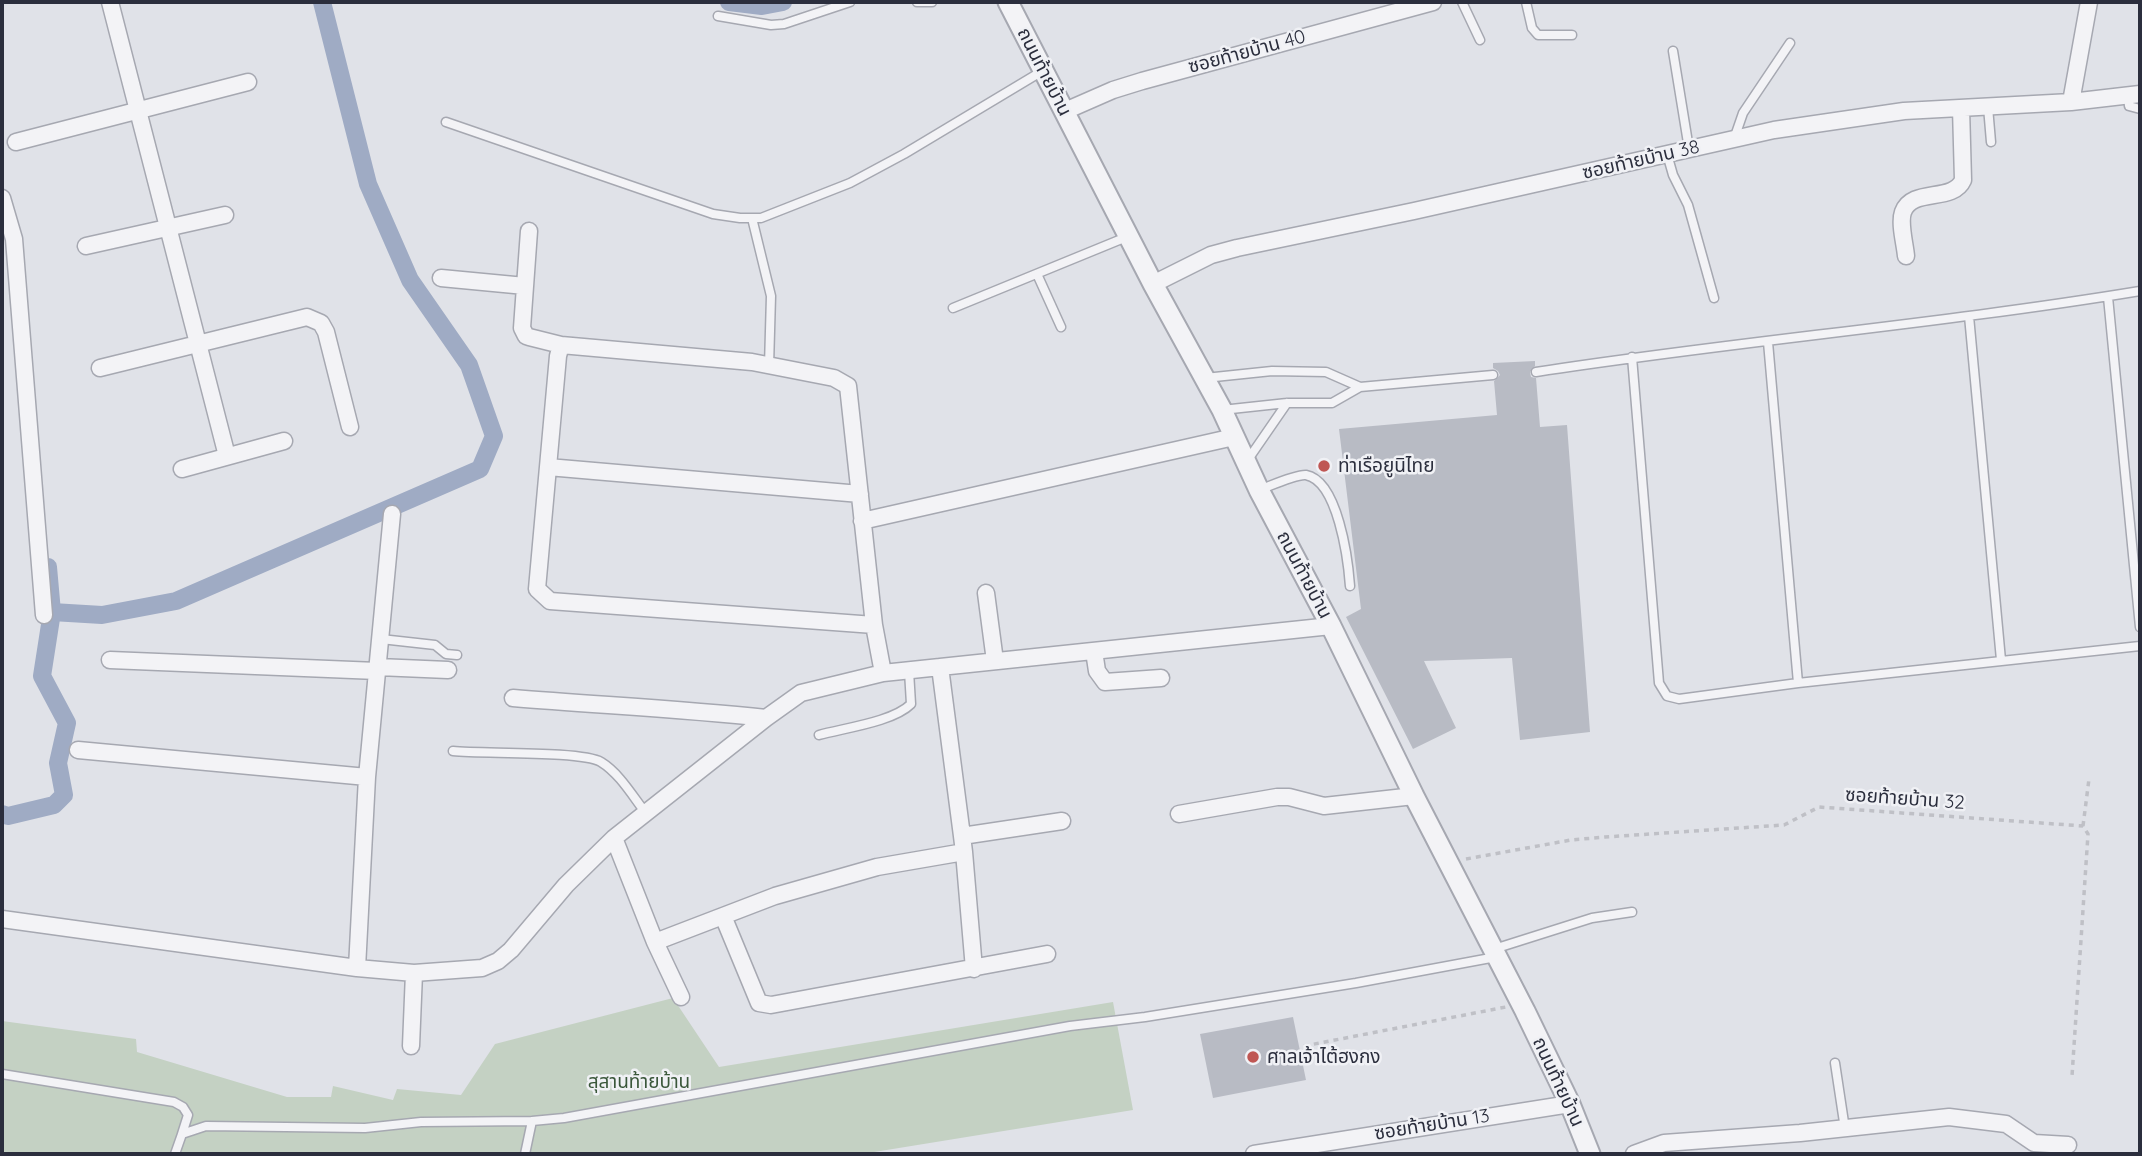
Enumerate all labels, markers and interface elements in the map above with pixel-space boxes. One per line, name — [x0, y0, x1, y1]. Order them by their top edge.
street label: ถนนท้ายบ้าน — [1012, 24, 1076, 120]
street label: ซอยท้ายบ้าน 40 — [1186, 25, 1308, 79]
street label: ซอยท้ายบ้าน 38 — [1580, 135, 1702, 185]
place label: ท่าเรือยูนิไทย — [1338, 455, 1434, 477]
marker: ท่าเรือยูนิไทย — [1316, 458, 1332, 474]
street label: ถนนท้ายบ้าน — [1271, 527, 1337, 623]
street label: ซอยท้ายบ้าน 32 — [1844, 783, 1966, 815]
street label: ถนนท้ายบ้าน — [1527, 1034, 1589, 1130]
place label: ศาลเจ้าไต้ฮงกง — [1267, 1046, 1380, 1068]
marker: ศาลเจ้าไต้ฮงกง — [1245, 1049, 1261, 1065]
park label: สุสานท้ายบ้าน — [588, 1071, 690, 1093]
street label: ซอยท้ายบ้าน 13 — [1373, 1105, 1491, 1145]

